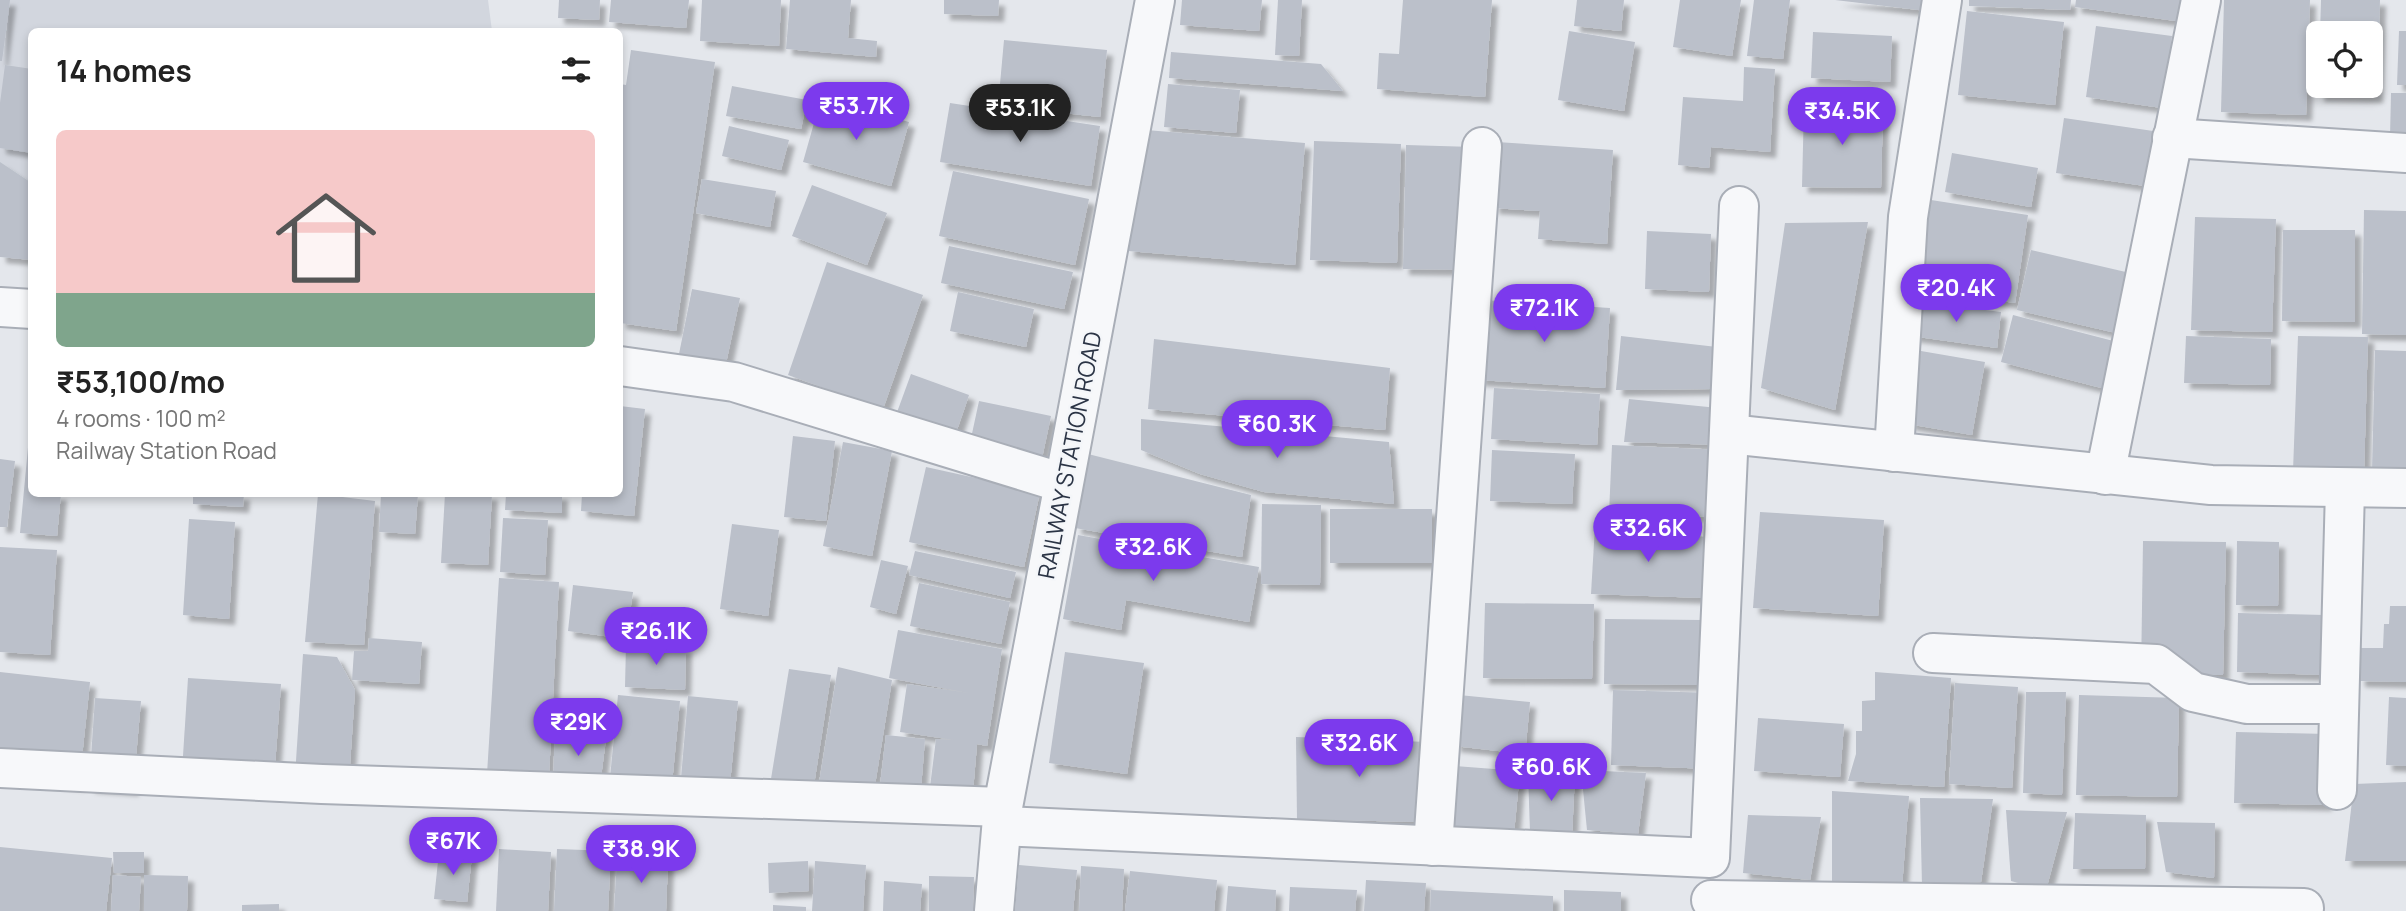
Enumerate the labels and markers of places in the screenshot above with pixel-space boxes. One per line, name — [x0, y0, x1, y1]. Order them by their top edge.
pin: ₹53.7K — [799, 82, 913, 142]
pin: ₹53.1K — [963, 85, 1077, 144]
pin: ₹34.5K — [1785, 88, 1899, 147]
pin: ₹20.4K — [1899, 264, 2013, 324]
pin: ₹72.1K — [1487, 284, 1601, 344]
pin: ₹60.3K — [1220, 400, 1334, 460]
pin: ₹32.6K — [1591, 504, 1705, 564]
pin: ₹32.6K — [1096, 524, 1210, 583]
pin: ₹26.1K — [599, 608, 713, 667]
pin: ₹29K — [537, 698, 619, 758]
pin: ₹32.6K — [1302, 720, 1416, 779]
pin: ₹60.6K — [1494, 744, 1608, 803]
pin: ₹67K — [412, 818, 494, 877]
pin: ₹38.9K — [584, 826, 698, 885]

